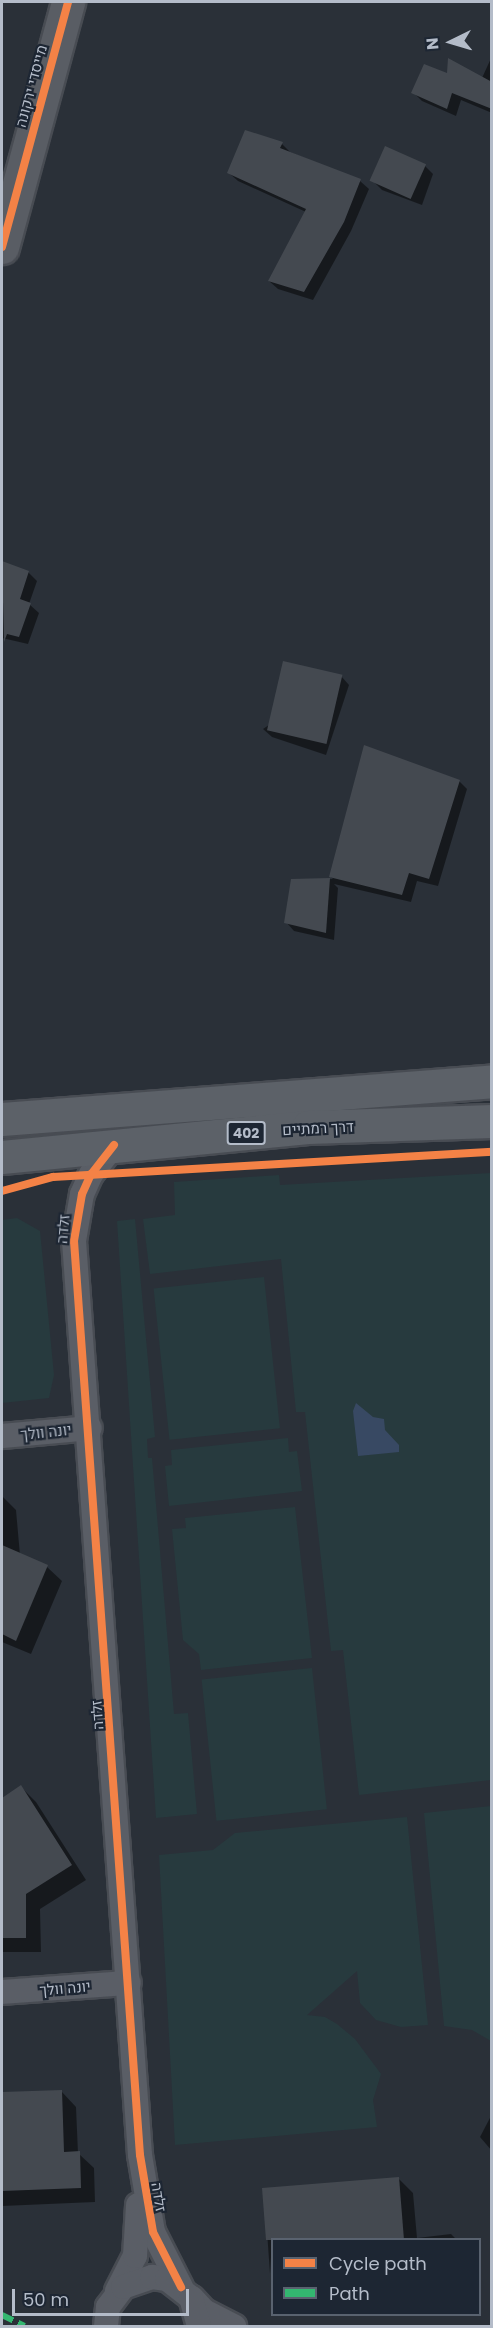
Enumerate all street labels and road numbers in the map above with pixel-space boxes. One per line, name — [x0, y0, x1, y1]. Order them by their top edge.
street label: מייסדי ירקונה — [11, 43, 51, 129]
street label: דרך רמתיים — [282, 1117, 354, 1139]
road number: 402 — [226, 1122, 266, 1144]
street label: זלדה — [53, 1213, 73, 1245]
street label: יונה וולך — [20, 1420, 72, 1444]
street label: זלדה — [87, 1700, 107, 1730]
street label: יונה וולך — [39, 1977, 91, 1999]
street label: זלדה — [148, 2181, 170, 2213]

